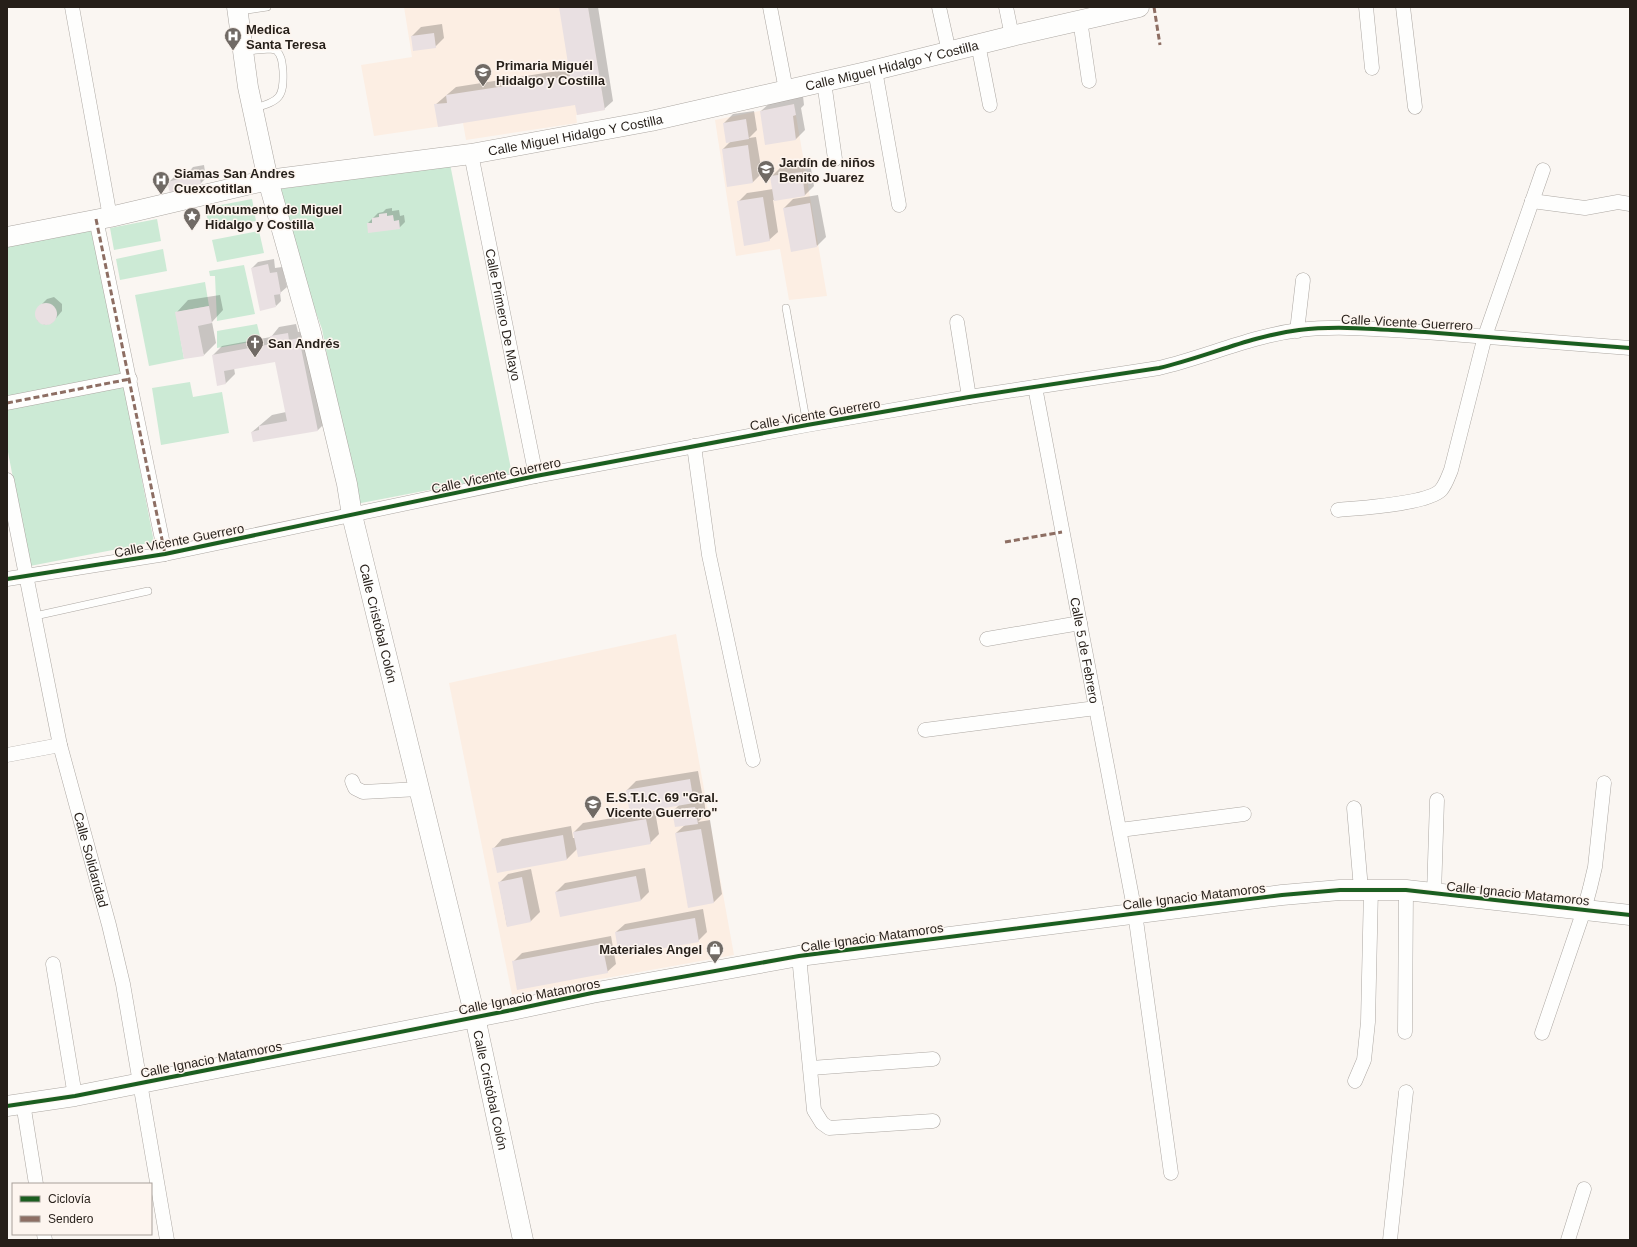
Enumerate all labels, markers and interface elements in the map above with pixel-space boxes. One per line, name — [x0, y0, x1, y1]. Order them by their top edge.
place label: Medica Santa Teresa — [246, 22, 327, 52]
hospital icon: Medica Santa Teresa — [223, 26, 243, 51]
street label: Calle Miguel Hidalgo Y Costilla — [804, 37, 981, 94]
place label: Primaria Miguél Hidalgo y Costilla — [496, 58, 606, 88]
school or university icon: Primaria Miguél Hidalgo y Costilla — [473, 62, 493, 87]
street label: Calle Miguel Hidalgo Y Costilla — [487, 111, 665, 159]
place label: Jardín de niños Benito Juarez — [779, 155, 875, 185]
school or university icon: Jardín de niños Benito Juarez — [756, 159, 776, 184]
place label: Siamas San Andres Cuexcotitlan — [174, 166, 295, 196]
hospital icon: Siamas San Andres Cuexcotitlan — [151, 170, 171, 195]
place label: Monumento de Miguel Hidalgo y Costilla — [205, 202, 342, 232]
place icon: Monumento de Miguel Hidalgo y Costilla — [182, 206, 202, 231]
street label: Calle Primero De Mayo — [482, 247, 524, 382]
street label: Calle Vicente Guerrero — [1341, 312, 1473, 333]
church icon: San Andrés — [245, 333, 265, 358]
place label: San Andrés — [268, 336, 340, 351]
street label: Calle Vicente Guerrero — [749, 396, 881, 433]
street label: Calle Vicente Guerrero — [430, 454, 562, 497]
street label: Calle Vicente Guerrero — [113, 521, 245, 560]
street label: Calle Cristóbal Colón — [356, 562, 400, 685]
street label: Calle 5 de Febrero — [1067, 596, 1102, 705]
place label: E.S.T.I.C. 69 "Gral. Vicente Guerrero" — [606, 790, 718, 820]
school or university icon: E.S.T.I.C. 69 "Gral. Vicente Guerrero" — [583, 794, 603, 819]
street label: Calle Solidaridad — [71, 810, 111, 909]
street label: Calle Ignacio Matamoros — [1446, 879, 1591, 909]
street label: Calle Ignacio Matamoros — [1122, 880, 1267, 913]
street label: Calle Ignacio Matamoros — [800, 920, 945, 955]
shop icon: Materiales Angel — [705, 939, 725, 964]
place label: Materiales Angel — [599, 942, 702, 957]
street label: Calle Ignacio Matamoros — [457, 975, 602, 1018]
street label: Calle Cristóbal Colón — [470, 1029, 510, 1151]
street label: Calle Ignacio Matamoros — [139, 1038, 284, 1081]
legend — [12, 1183, 152, 1235]
text: Ciclovía — [48, 1192, 91, 1206]
text: Sendero — [48, 1212, 94, 1226]

